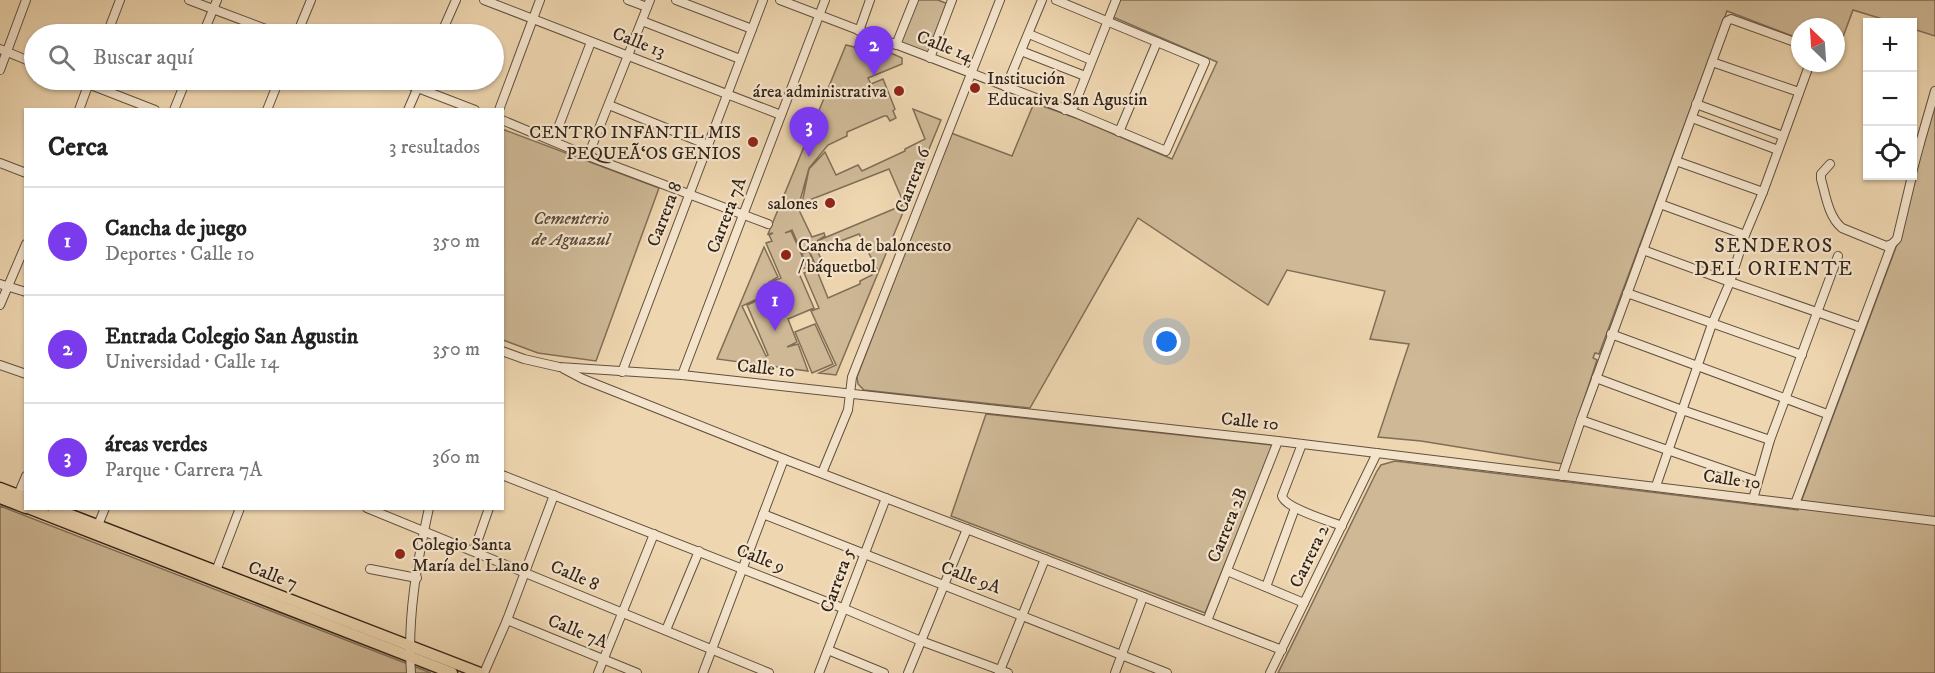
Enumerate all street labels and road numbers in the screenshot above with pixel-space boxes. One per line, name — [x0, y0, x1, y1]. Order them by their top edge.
street label: Calle 13 — [609, 23, 668, 63]
street label: Calle 14 — [913, 26, 977, 68]
street label: Carrera 6 — [890, 144, 936, 216]
street label: Carrera 7A — [702, 174, 752, 256]
street label: Carrera 8 — [643, 179, 687, 250]
street label: Calle 10 — [736, 355, 796, 383]
street label: Calle 10 — [1220, 408, 1280, 436]
street label: Calle 10 — [1702, 465, 1762, 495]
street label: Carrera 2B — [1203, 485, 1253, 566]
street label: Carrera 2 — [1285, 521, 1335, 592]
street label: Calle 9 — [733, 540, 788, 578]
street label: Carrera 5 — [816, 545, 860, 616]
street label: Calle 7 — [245, 556, 300, 595]
street label: Calle 8 — [547, 556, 602, 596]
street label: Calle 9A — [938, 557, 1004, 600]
street label: Calle 7A — [544, 610, 611, 654]

